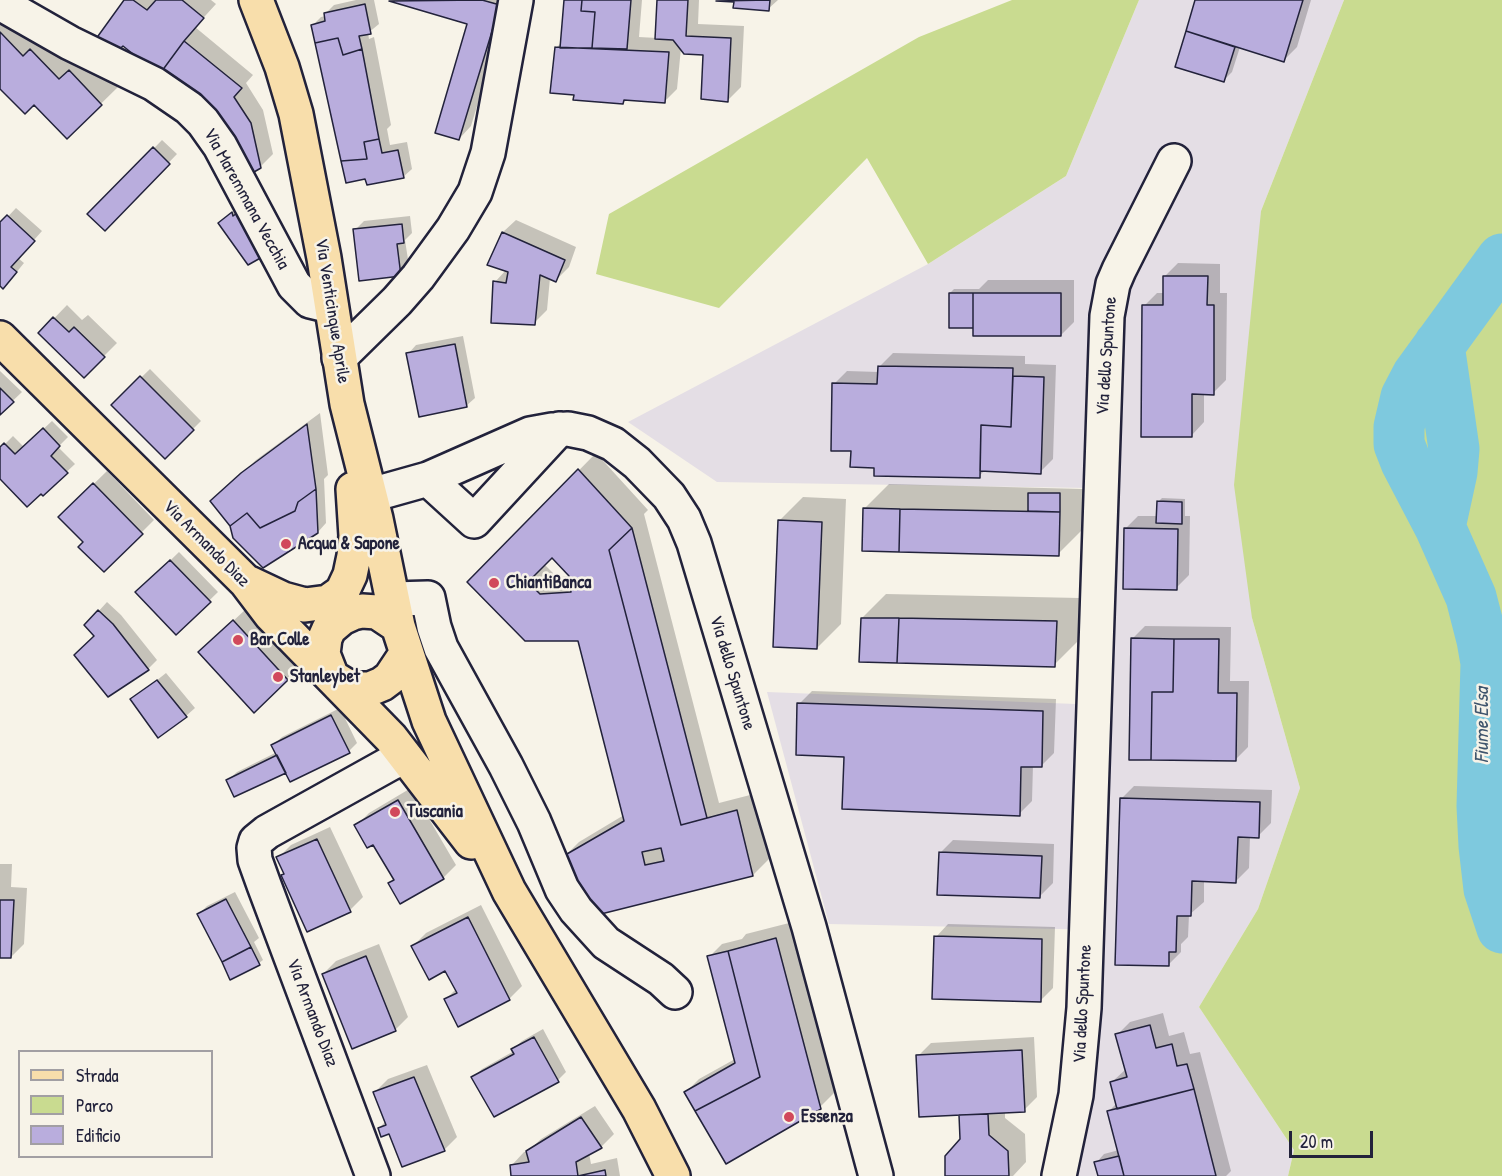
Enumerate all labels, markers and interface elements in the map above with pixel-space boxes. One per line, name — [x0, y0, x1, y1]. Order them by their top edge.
street label: Via Maremmana Vecchia — [198, 125, 294, 273]
street label: Via Venticinque Aprile — [310, 237, 354, 385]
street label: Via dello Spuntone — [1092, 296, 1122, 416]
street label: Via Armando Diaz — [158, 496, 254, 592]
place label: Acqua & Sapone — [298, 533, 400, 555]
marker: Acqua & Sapone — [279, 537, 293, 551]
place label: ChiantiBanca — [506, 572, 591, 594]
marker: ChiantiBanca — [487, 576, 501, 590]
street label: Via dello Spuntone — [704, 613, 760, 733]
place label: Bar Colle — [250, 629, 309, 651]
marker: Bar Colle — [231, 633, 245, 647]
place label: Stanleybet — [290, 666, 360, 688]
marker: Stanleybet — [271, 670, 285, 684]
water label: Fiume Elsa — [1471, 687, 1495, 763]
place label: Tuscania — [407, 801, 463, 823]
marker: Tuscania — [388, 805, 402, 819]
street label: Via dello Spuntone — [1069, 944, 1097, 1064]
street label: Via Armando Diaz — [281, 956, 343, 1070]
legend — [18, 1050, 213, 1158]
text: Strada — [76, 1063, 119, 1088]
text: Parco — [76, 1093, 113, 1118]
place label: Essenza — [801, 1106, 853, 1128]
marker: Essenza — [782, 1110, 796, 1124]
scale bar — [1292, 1119, 1376, 1157]
text: Edificio — [76, 1123, 120, 1148]
text: 20 m — [1300, 1129, 1333, 1154]

